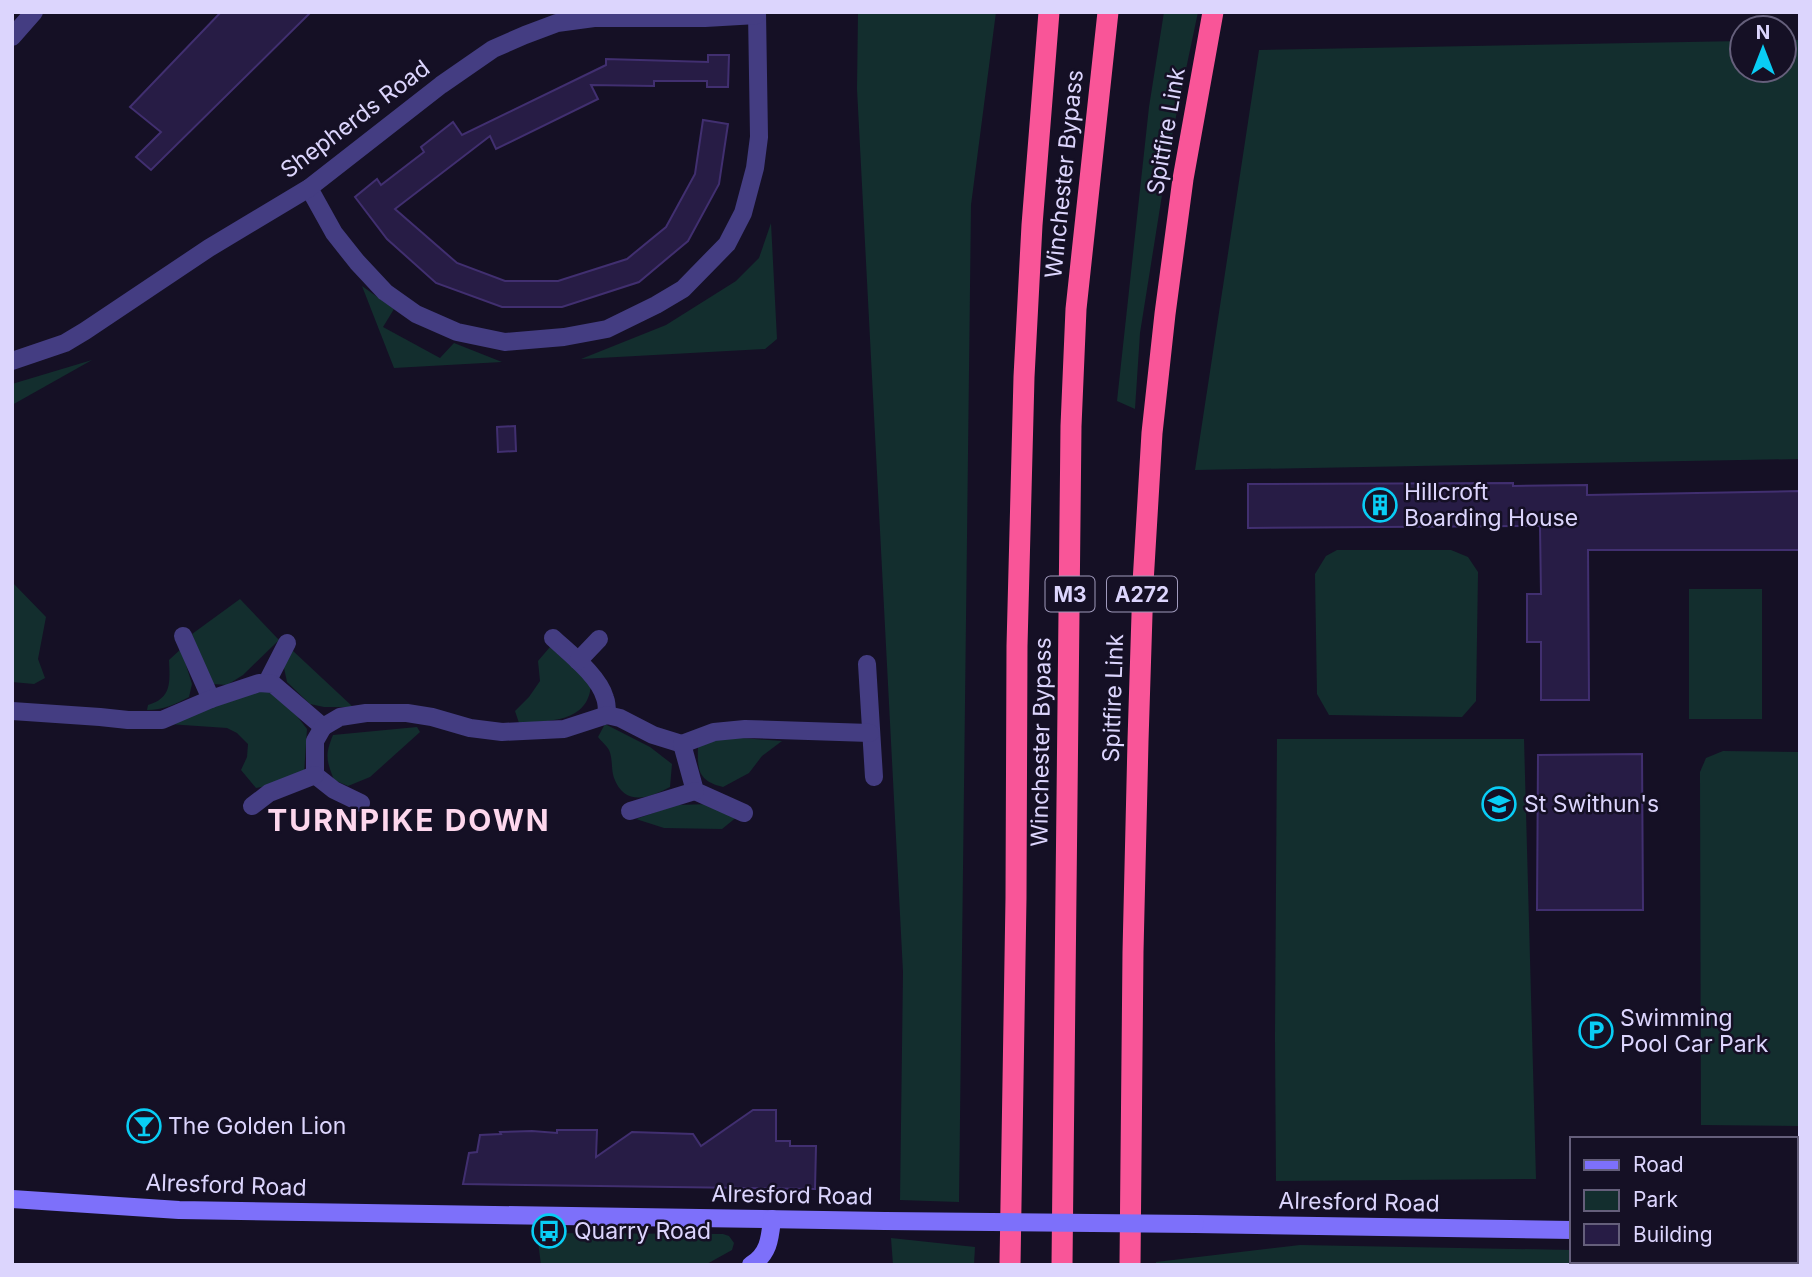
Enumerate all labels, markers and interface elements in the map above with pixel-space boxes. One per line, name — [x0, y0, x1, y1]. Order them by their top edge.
north arrow — [1728, 14, 1798, 84]
text: N — [1756, 21, 1770, 44]
street label: Shepherds Road — [275, 54, 435, 184]
street label: Spitfire Link — [1141, 65, 1191, 197]
street label: Winchester Bypass — [1039, 68, 1089, 280]
place label: Hillcroft Boarding House — [1404, 478, 1578, 532]
building icon: Hillcroft Boarding House — [1361, 486, 1399, 524]
road number: M3 — [1046, 576, 1094, 612]
road number: A272 — [1107, 576, 1177, 612]
street label: Spitfire Link — [1097, 633, 1129, 763]
street label: Winchester Bypass — [1025, 637, 1057, 847]
school or university icon: St Swithun's — [1480, 785, 1518, 823]
place label: St Swithun's — [1524, 790, 1659, 818]
district label: TURNPIKE DOWN — [267, 802, 551, 838]
place label: Swimming Pool Car Park — [1620, 1004, 1769, 1058]
parking icon: Swimming Pool Car Park — [1577, 1012, 1615, 1050]
bar icon: The Golden Lion — [125, 1107, 163, 1145]
place label: The Golden Lion — [168, 1112, 346, 1140]
legend — [1570, 1137, 1798, 1263]
text: Road — [1633, 1152, 1684, 1177]
street label: Alresford Road — [145, 1168, 307, 1202]
street label: Alresford Road — [711, 1180, 873, 1210]
street label: Alresford Road — [1278, 1187, 1440, 1217]
text: Park — [1633, 1187, 1678, 1212]
bus stop icon: Quarry Road — [530, 1212, 568, 1250]
place label: Quarry Road — [574, 1217, 711, 1245]
text: Building — [1633, 1222, 1713, 1247]

